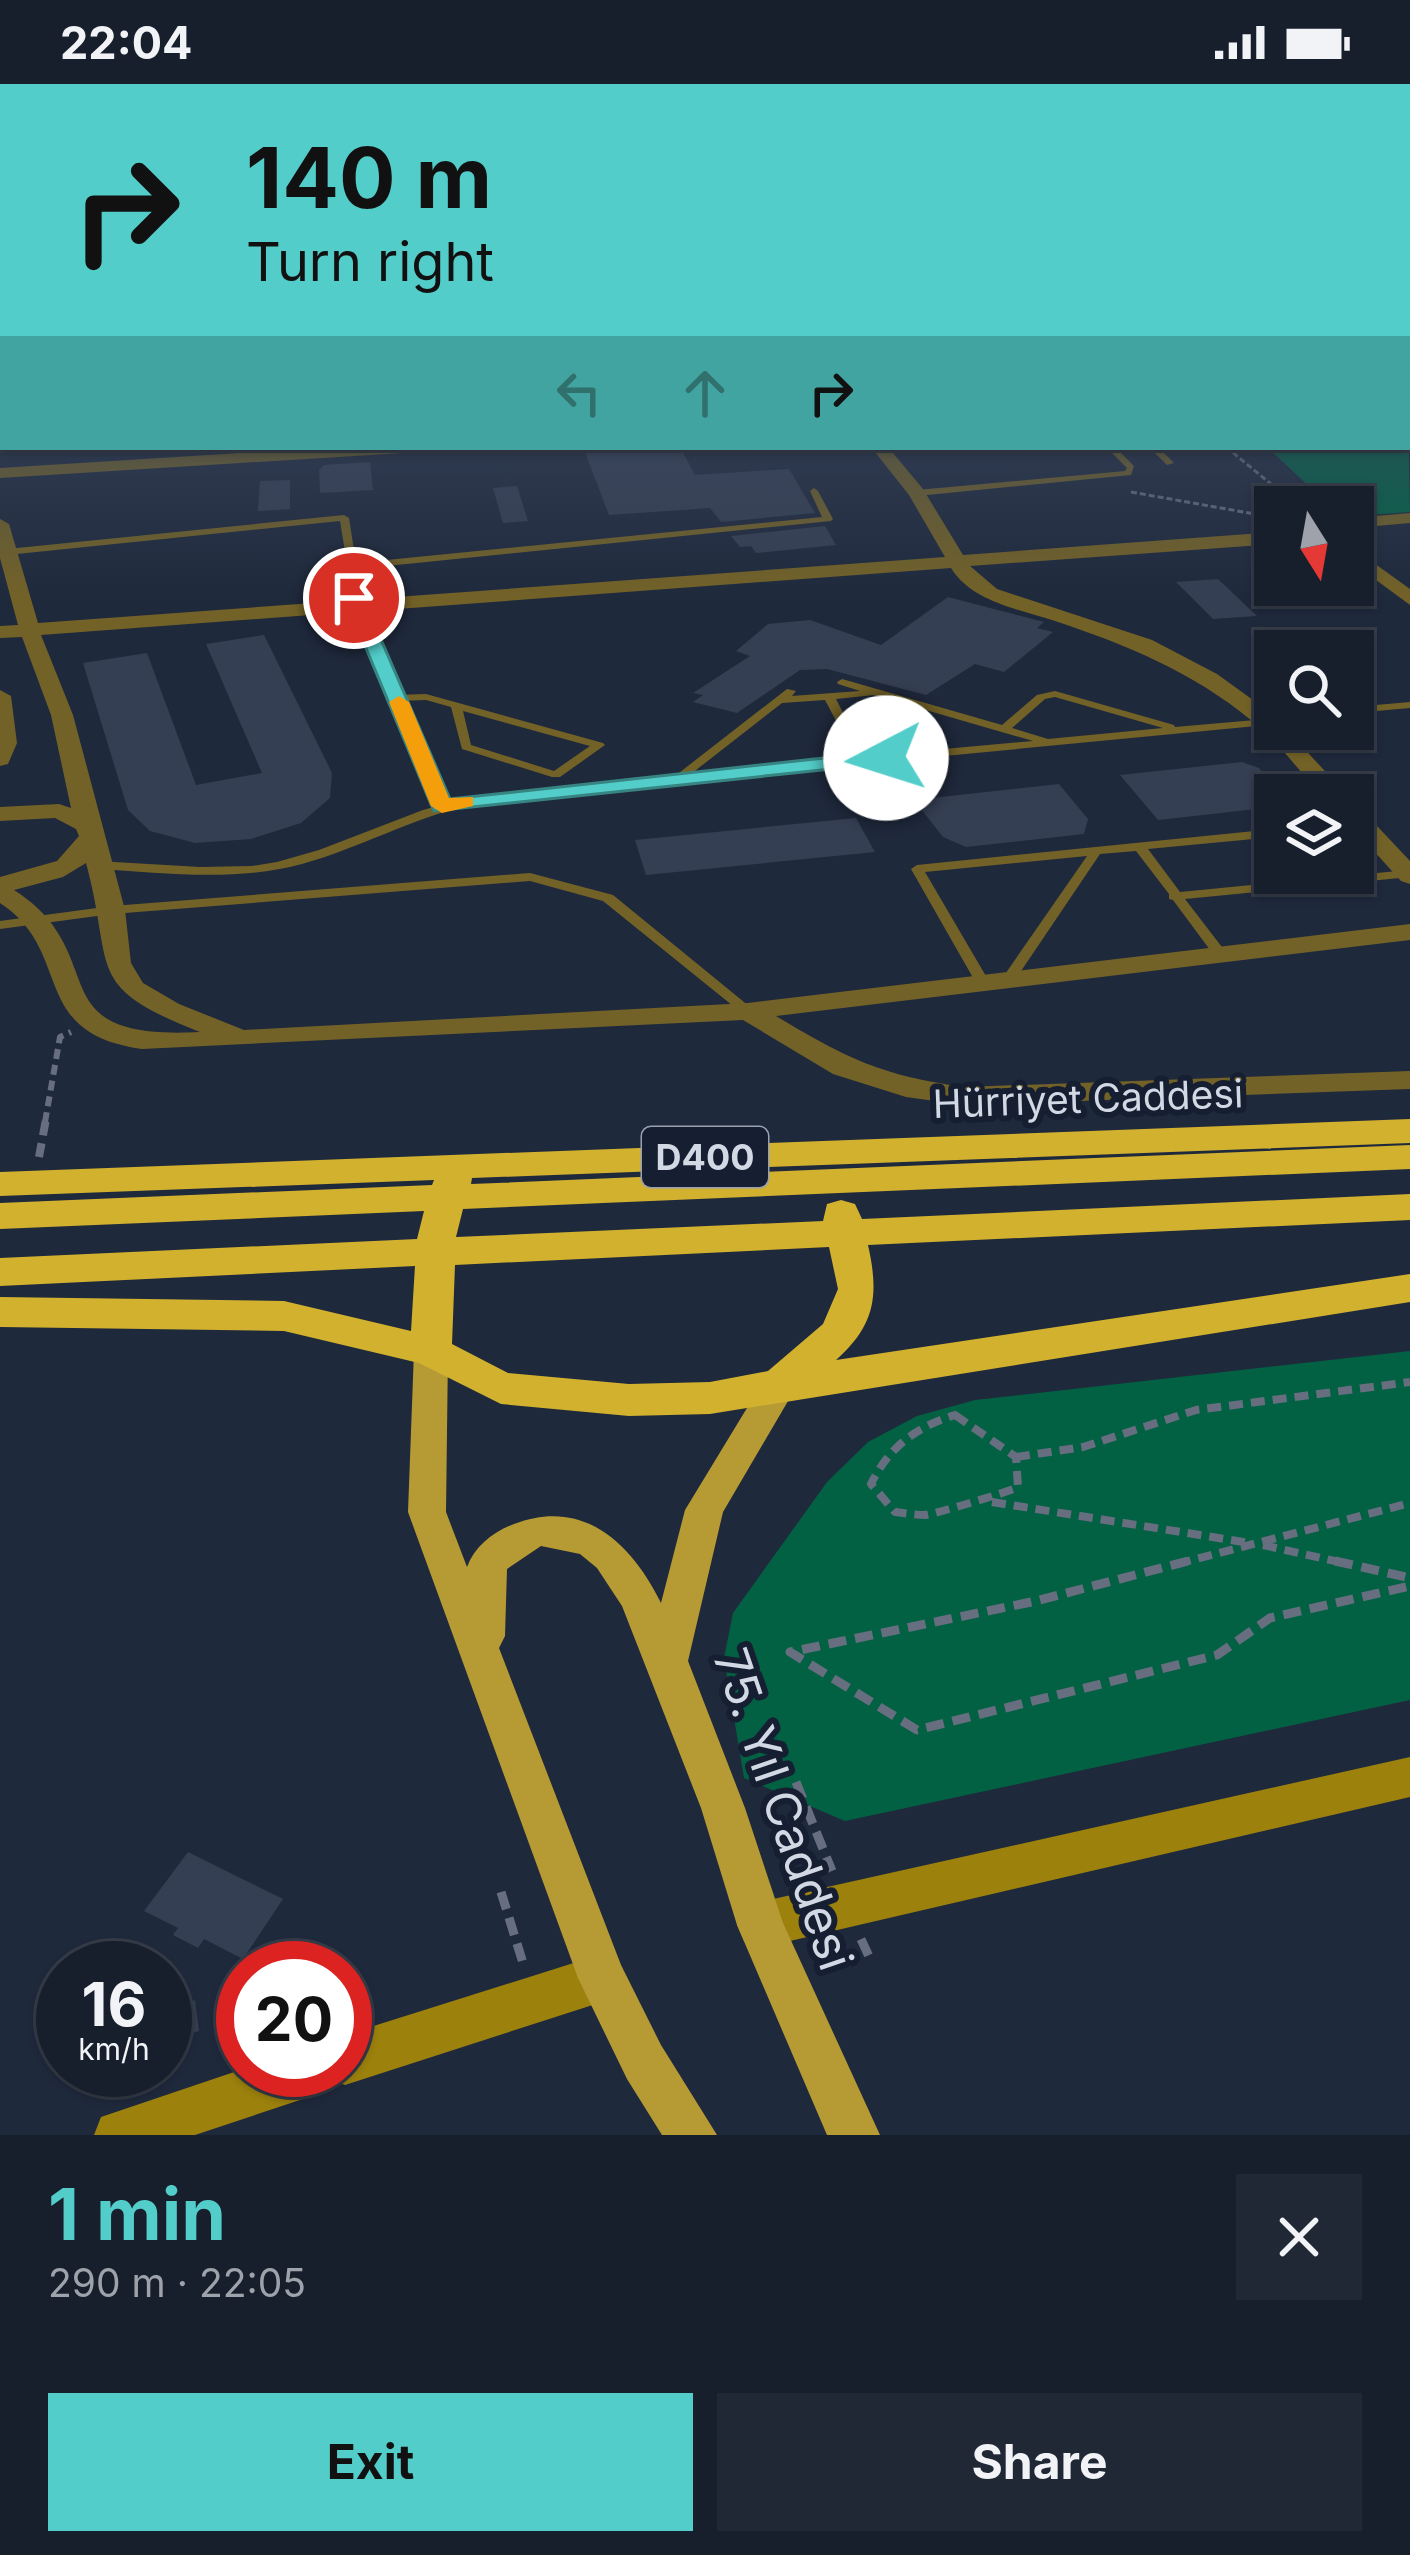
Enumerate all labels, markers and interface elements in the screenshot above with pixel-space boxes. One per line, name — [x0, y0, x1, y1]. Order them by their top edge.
text: 22:04 — [60, 15, 193, 70]
text: 140 m — [246, 127, 492, 228]
icon: right — [48, 132, 204, 288]
text: Turn right — [246, 229, 494, 294]
icon: left — [546, 360, 612, 426]
icon: ahead — [672, 360, 738, 426]
icon: right — [798, 360, 864, 426]
north arrow — [1254, 486, 1374, 606]
map controls — [1254, 486, 1374, 894]
pin — [303, 547, 405, 649]
icon: arrive — [321, 565, 387, 631]
button: search — [1254, 630, 1374, 750]
position arrow — [823, 695, 949, 821]
button: layers — [1254, 774, 1374, 894]
street label: Hürriyet Caddesi — [932, 1069, 1244, 1127]
road number: D400 — [642, 1127, 768, 1187]
street label: 75. Yıl Caddesi — [701, 1641, 867, 1977]
speed limit sign: 20 — [216, 1941, 372, 2097]
text: 16 — [82, 1968, 146, 2040]
text: km/h — [78, 2031, 150, 2067]
text: 1 min — [48, 2170, 226, 2257]
button: close — [1236, 2174, 1362, 2300]
text: 290 m · 22:05 — [48, 2259, 306, 2306]
button: Exit — [48, 2393, 693, 2531]
button: Share — [717, 2393, 1362, 2531]

